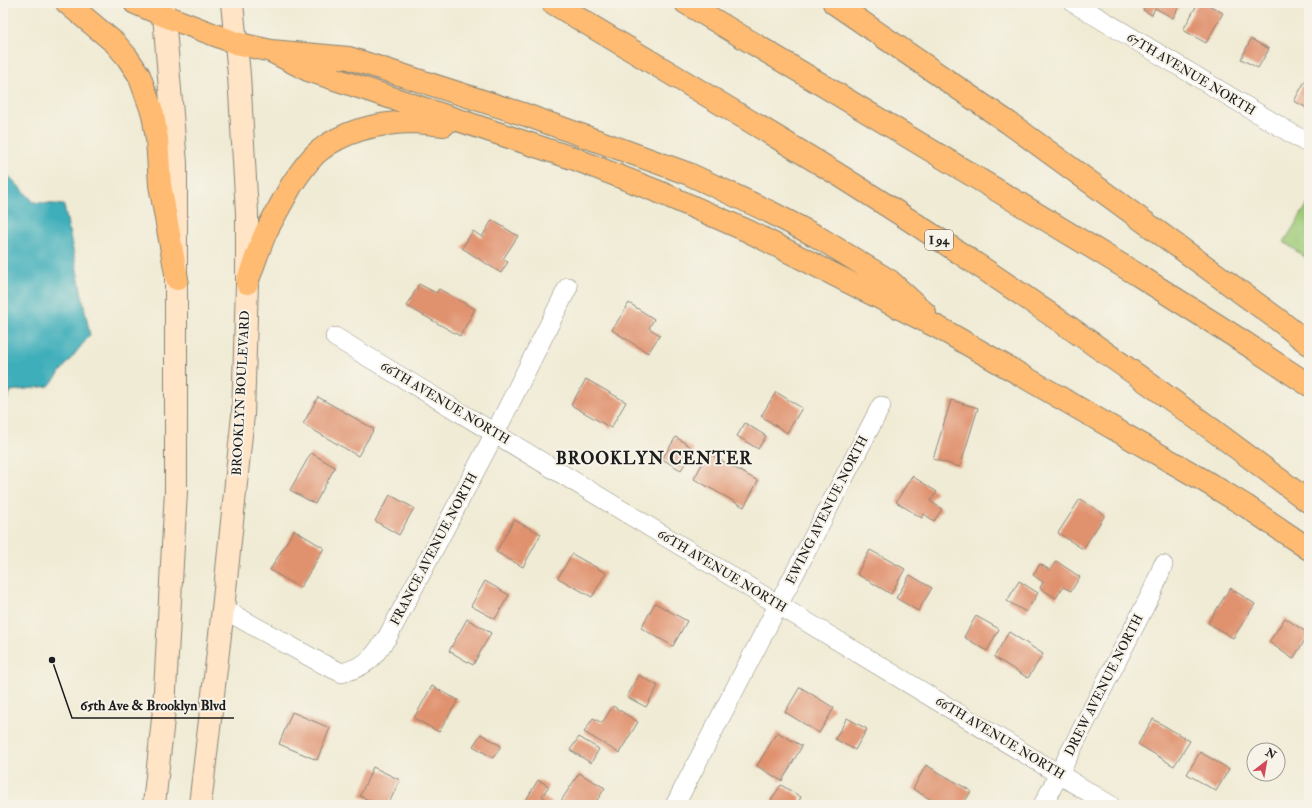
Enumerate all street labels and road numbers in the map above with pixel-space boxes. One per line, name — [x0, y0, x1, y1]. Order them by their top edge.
street label: 67TH AVENUE NORTH — [1124, 29, 1259, 119]
road number: I 94 — [925, 230, 953, 250]
street label: BROOKLYN BOULEVARD — [229, 310, 253, 476]
street label: 66TH AVENUE NORTH — [377, 358, 513, 448]
street label: EWING AVENUE NORTH — [782, 433, 872, 587]
street label: FRANCE AVENUE NORTH — [387, 470, 481, 628]
street label: 66TH AVENUE NORTH — [654, 526, 790, 616]
street label: DREW AVENUE NORTH — [1061, 611, 1147, 759]
street label: 66TH AVENUE NORTH — [932, 693, 1068, 783]

